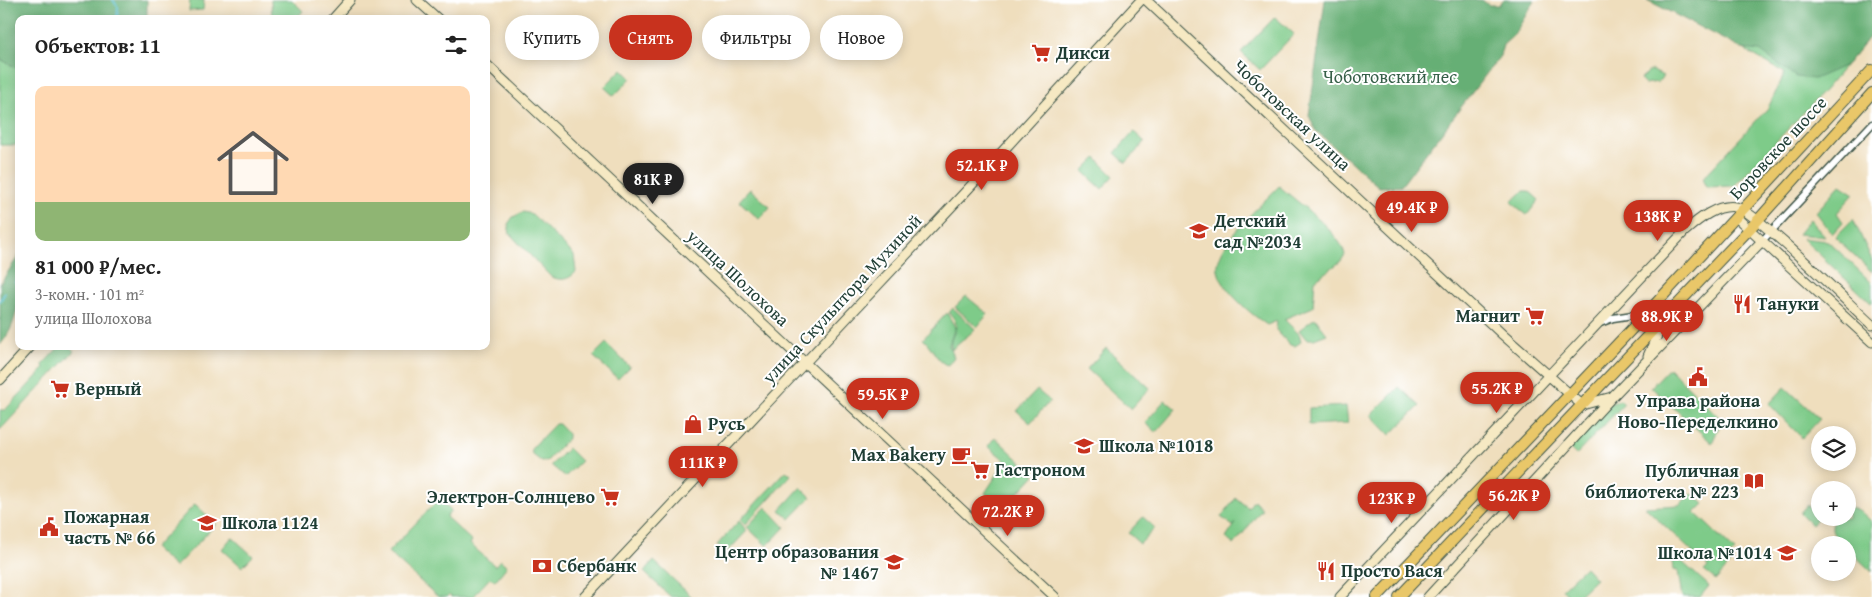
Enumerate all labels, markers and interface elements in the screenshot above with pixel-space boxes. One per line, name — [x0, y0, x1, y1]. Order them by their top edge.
chip: Купить — [505, 15, 599, 60]
chip: Снять — [609, 15, 692, 60]
chip: Фильтры — [702, 15, 810, 60]
chip: Новое — [820, 15, 903, 60]
text: Объектов: 11 — [35, 30, 161, 61]
icon: filters — [442, 31, 470, 59]
place label: Дикси — [1055, 39, 1110, 66]
supermarket icon: Дикси — [1030, 42, 1052, 64]
street label: Чоботовская улица — [1227, 53, 1358, 177]
park label: Чоботовский лес — [1323, 63, 1457, 90]
street label: Боровское шоссе — [1722, 90, 1833, 206]
icon: home — [208, 118, 298, 208]
pin: 52.1K ₽ — [936, 148, 1028, 191]
text: 52.1K ₽ — [956, 153, 1008, 177]
pin: 81K ₽ — [618, 162, 688, 205]
text: 81K ₽ — [634, 167, 672, 191]
pin: 49.4K ₽ — [1366, 190, 1458, 233]
text: 49.4K ₽ — [1386, 195, 1438, 219]
pin: 138K ₽ — [1617, 200, 1699, 242]
text: 138K ₽ — [1635, 204, 1681, 228]
place label: Детский сад №2034 — [1213, 207, 1302, 255]
street label: улица Скульптора Мухиной — [755, 208, 928, 390]
school or university icon: Детский сад №2034 — [1188, 220, 1210, 242]
street label: улица Шолохова — [680, 222, 796, 333]
text: 81 000 ₽/мес. — [35, 251, 161, 282]
text: 3-комн. · 101 m² — [35, 282, 144, 306]
place label: Тануки — [1757, 290, 1819, 317]
restaurant icon: Тануки — [1731, 293, 1753, 315]
pin: 88.9K ₽ — [1621, 300, 1713, 342]
place label: Магнит — [1456, 302, 1520, 329]
text: 88.9K ₽ — [1641, 304, 1693, 328]
supermarket icon: Магнит — [1524, 305, 1546, 327]
text: улица Шолохова — [35, 306, 152, 330]
public building icon: Управа района Ново-Переделкино — [1687, 366, 1709, 388]
pin: 55.2K ₽ — [1451, 372, 1543, 414]
place label: Верный — [75, 375, 141, 402]
text: 55.2K ₽ — [1471, 376, 1523, 400]
supermarket icon: Верный — [49, 378, 71, 400]
pin: 59.5K ₽ — [837, 378, 929, 420]
text: 59.5K ₽ — [857, 382, 909, 406]
place label: Управа района Ново-Переделкино — [1618, 387, 1779, 435]
place label: Русь — [708, 410, 746, 437]
shop icon: Русь — [682, 413, 704, 435]
map controls — [1811, 426, 1856, 581]
button: layers — [1811, 426, 1856, 471]
place label: Школа №1018 — [1099, 432, 1213, 459]
school or university icon: Школа №1018 — [1073, 435, 1095, 457]
place label: Max Bakery — [851, 441, 947, 468]
cafe icon: Max Bakery — [950, 444, 972, 466]
pin: 111K ₽ — [662, 446, 744, 488]
text: 111K ₽ — [680, 450, 726, 474]
place label: Гастроном — [995, 456, 1086, 483]
place label: Публичная библиотека № 223 — [1585, 457, 1739, 505]
supermarket icon: Гастроном — [969, 459, 991, 481]
library icon: Публичная библиотека № 223 — [1743, 470, 1765, 492]
pin: 56.2K ₽ — [1468, 478, 1560, 521]
button: + — [1811, 481, 1856, 526]
pin: 123K ₽ — [1351, 482, 1433, 524]
place label: Электрон-Солнцево — [427, 483, 595, 510]
text: 56.2K ₽ — [1488, 483, 1540, 507]
supermarket icon: Электрон-Солнцево — [599, 486, 621, 508]
text: 123K ₽ — [1369, 486, 1415, 510]
pin: 72.2K ₽ — [962, 494, 1054, 537]
text: 72.2K ₽ — [982, 499, 1034, 523]
place label: Пожарная часть № 66 — [64, 503, 155, 551]
place label: Школа 1124 — [222, 509, 319, 536]
school or university icon: Школа 1124 — [196, 512, 218, 534]
public building icon: Пожарная часть № 66 — [38, 516, 60, 538]
button: − — [1811, 536, 1856, 581]
place label: Центр образования № 1467 — [715, 538, 879, 586]
place label: Школа №1014 — [1658, 539, 1772, 566]
school or university icon: Школа №1014 — [1776, 542, 1798, 564]
school or university icon: Центр образования № 1467 — [883, 551, 905, 573]
place label: Сбербанк — [557, 552, 637, 579]
bank icon: Сбербанк — [531, 555, 553, 577]
place label: Просто Вася — [1341, 557, 1443, 584]
restaurant icon: Просто Вася — [1315, 560, 1337, 582]

